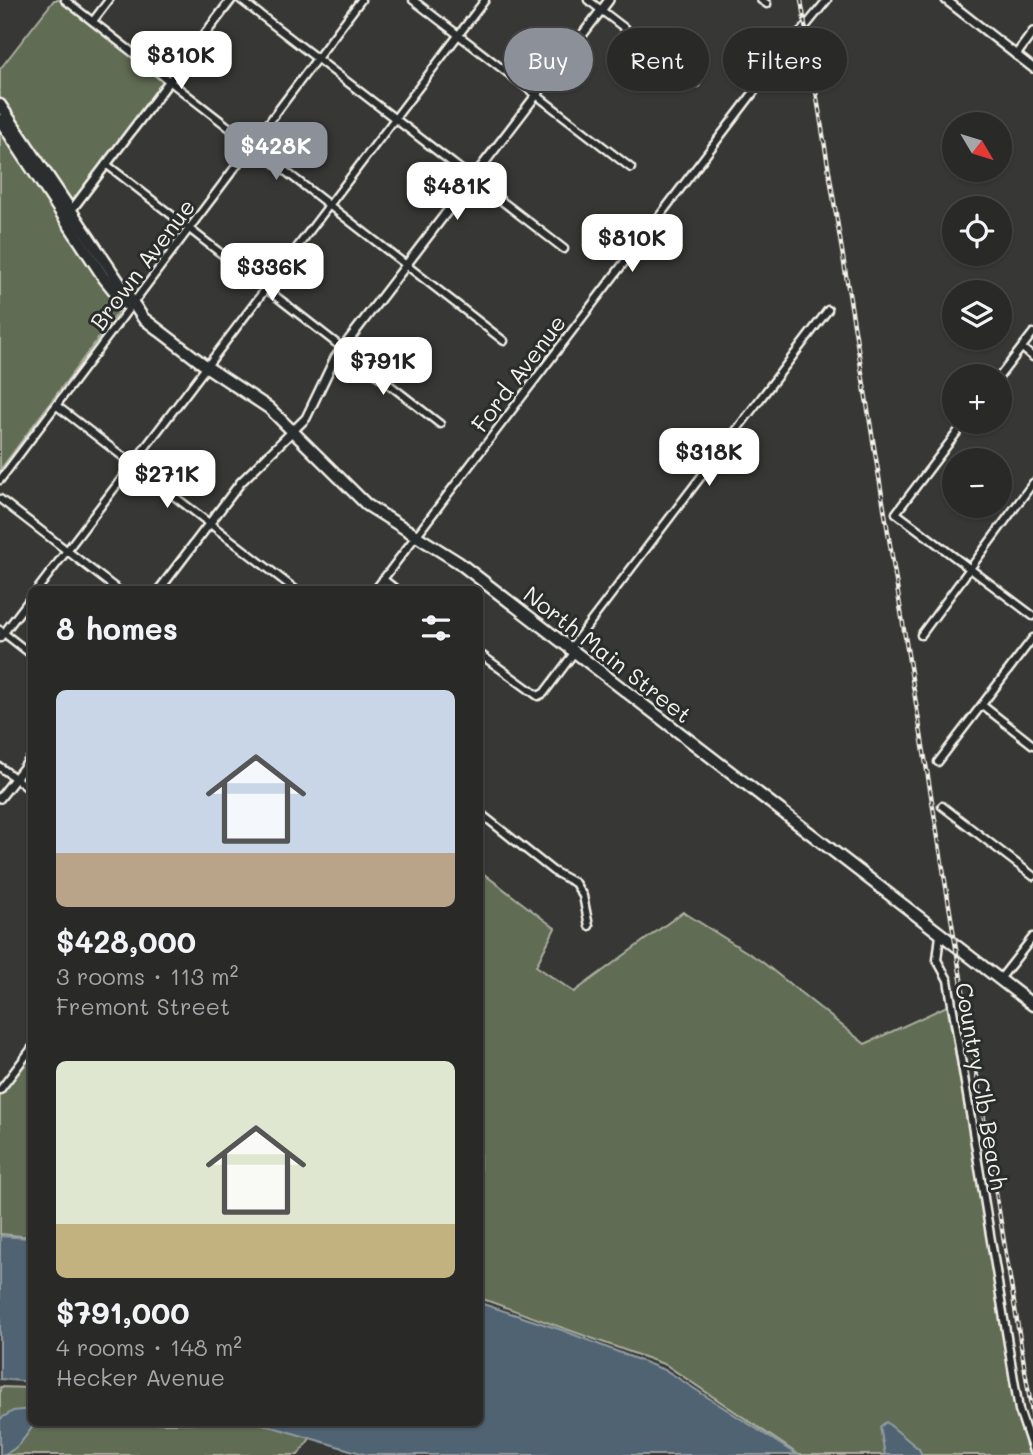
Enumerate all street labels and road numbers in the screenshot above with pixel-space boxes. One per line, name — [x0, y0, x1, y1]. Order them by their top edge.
street label: Brown Avenue — [83, 192, 201, 336]
street label: Ford Avenue — [464, 308, 572, 438]
street label: North Main Street — [518, 579, 698, 729]
street label: Country Clb Beach — [949, 980, 1015, 1192]

